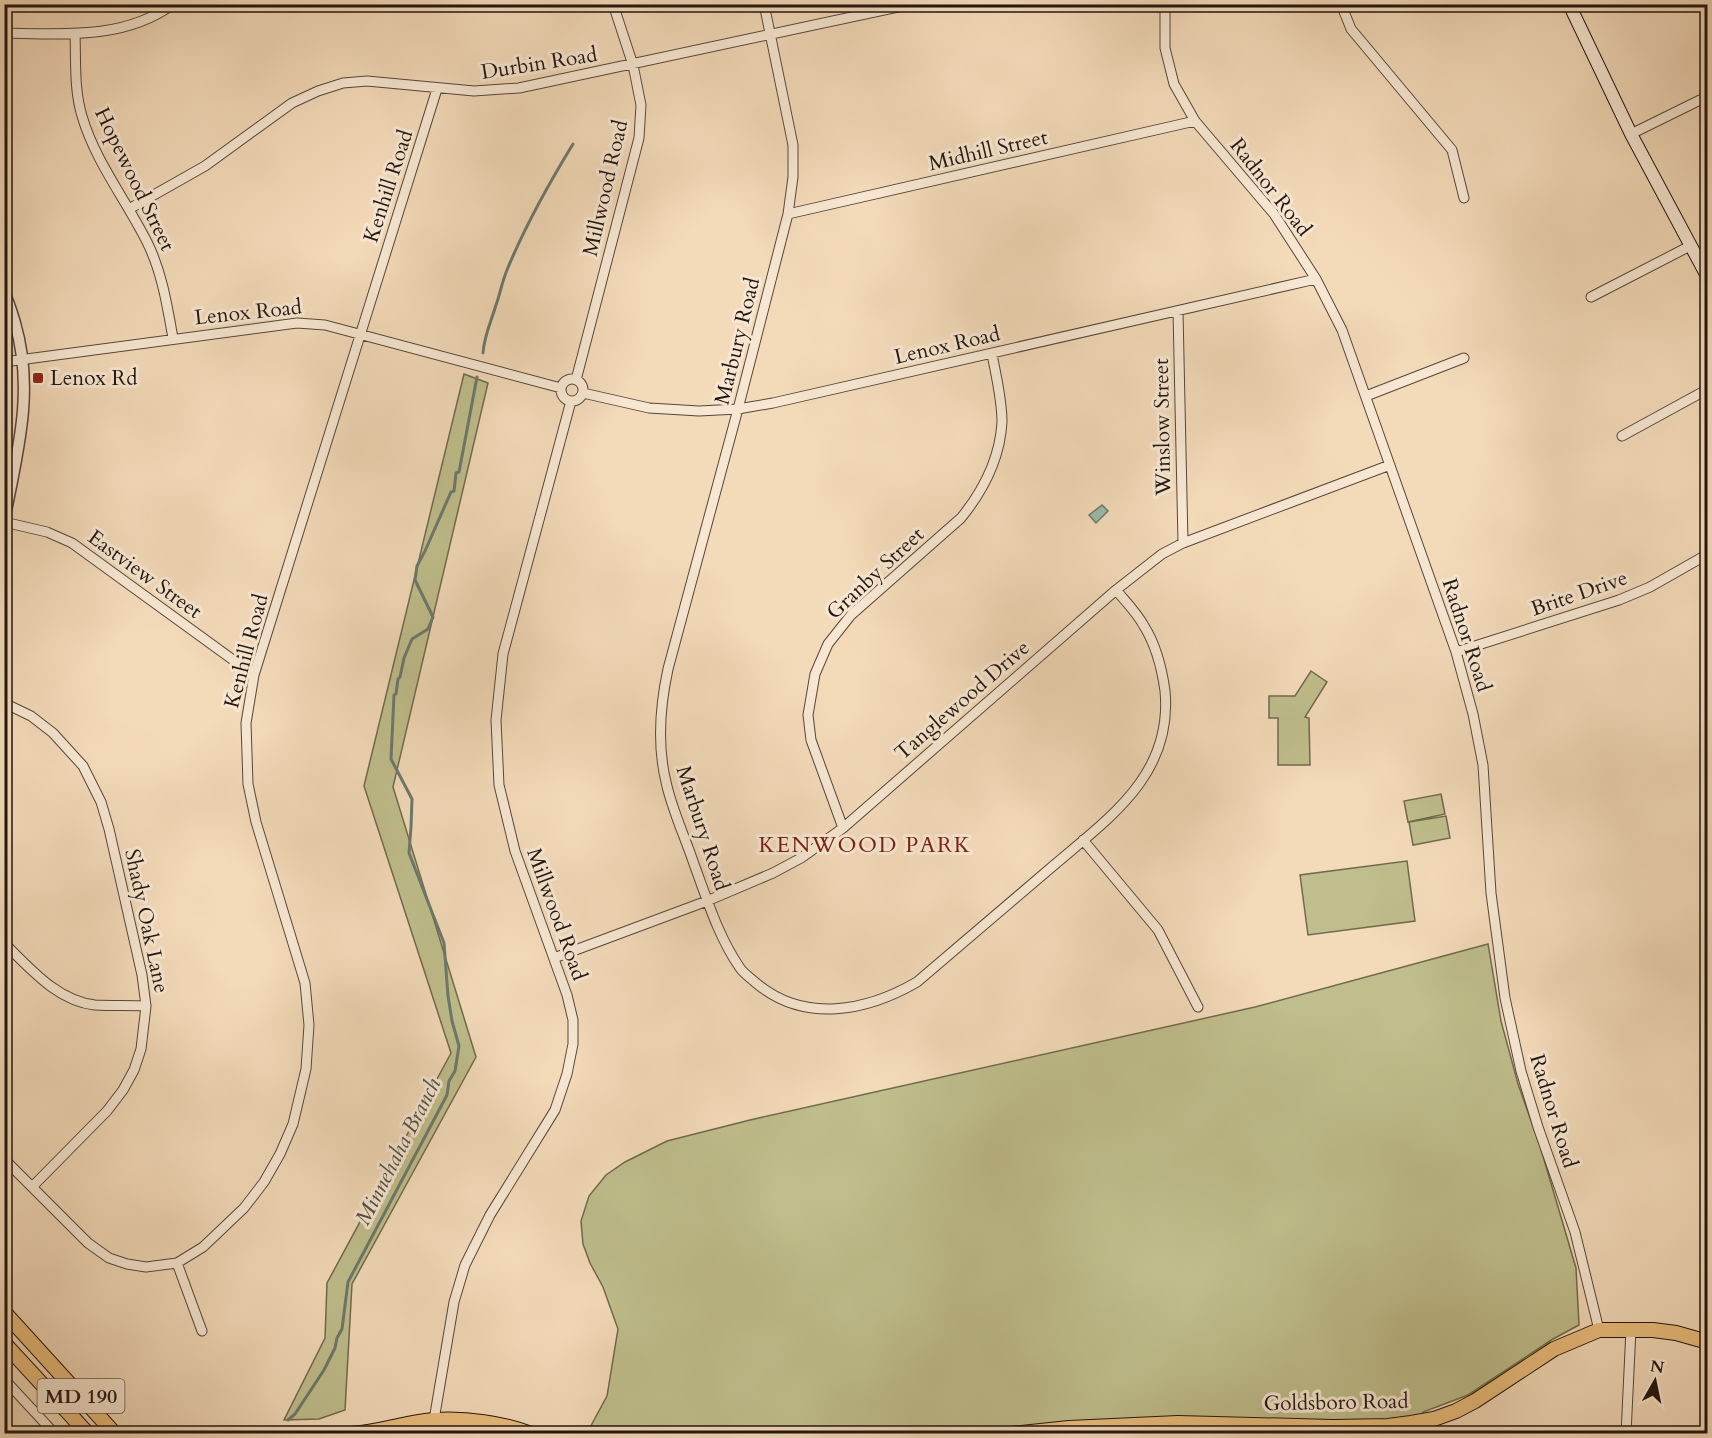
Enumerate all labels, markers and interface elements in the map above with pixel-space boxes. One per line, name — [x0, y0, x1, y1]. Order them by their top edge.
street label: Durbin Road — [479, 40, 599, 87]
street label: Hopewood Street — [87, 103, 182, 256]
street label: Millwood Road — [576, 117, 635, 259]
street label: Midhill Street — [926, 123, 1051, 178]
street label: Kenhill Road — [357, 126, 420, 246]
street label: Radnor Road — [1223, 132, 1318, 243]
street label: Marbury Road — [708, 275, 767, 408]
street label: Lenox Road — [193, 292, 303, 333]
street label: Lenox Road — [891, 319, 1003, 372]
street label: Winslow Street — [1147, 358, 1178, 497]
place label: Lenox Rd — [50, 364, 137, 393]
marker: Lenox Rd — [31, 371, 45, 385]
street label: Granby Street — [820, 520, 931, 626]
street label: Eastview Street — [82, 523, 208, 626]
street label: Brite Drive — [1527, 563, 1631, 624]
street label: Radnor Road — [1435, 575, 1498, 696]
street label: Kenhill Road — [217, 591, 276, 711]
street label: Tanglewood Drive — [889, 634, 1036, 767]
street label: Marbury Road — [669, 762, 736, 894]
district label: KENWOOD PARK — [758, 830, 972, 860]
street label: Millwood Road — [519, 844, 594, 984]
street label: Shady Oak Lane — [117, 846, 176, 996]
street label: Radnor Road — [1522, 1051, 1585, 1172]
water label: Minnehaha Branch — [348, 1072, 448, 1230]
north arrow — [1625, 1351, 1685, 1411]
text: N — [1649, 1355, 1666, 1379]
road number: MD 190 — [38, 1379, 124, 1413]
street label: Goldsboro Road — [1263, 1387, 1409, 1418]

